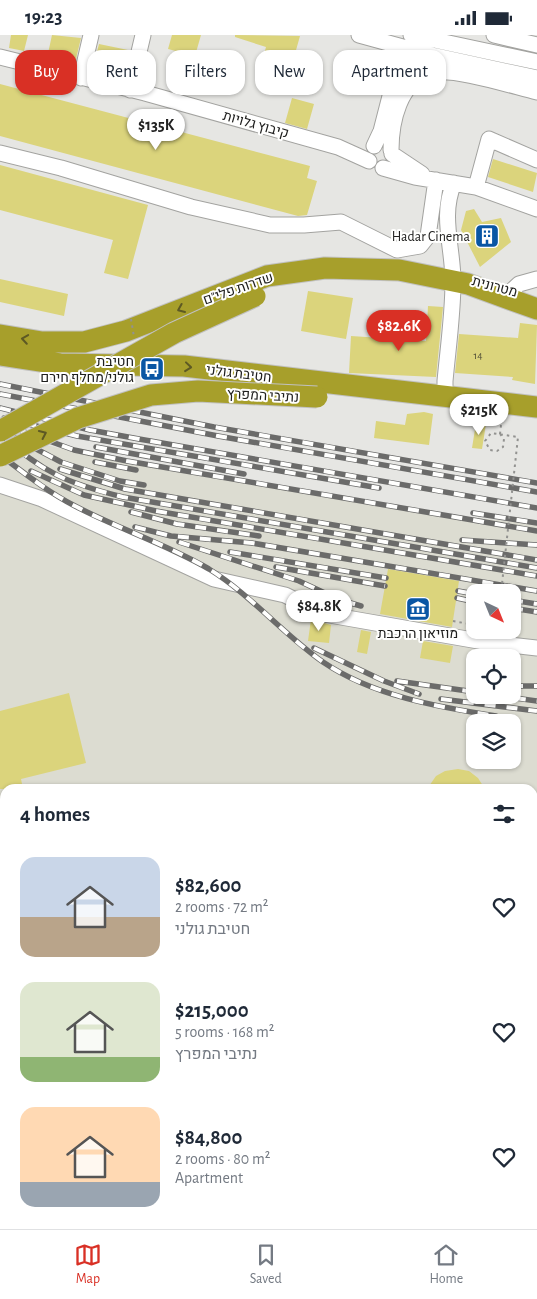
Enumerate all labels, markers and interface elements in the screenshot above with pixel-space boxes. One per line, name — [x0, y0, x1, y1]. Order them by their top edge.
text: 19:23 — [25, 8, 63, 27]
chip: Buy — [15, 50, 77, 95]
chip: Rent — [87, 50, 156, 95]
chip: Filters — [166, 50, 245, 95]
chip: New — [255, 50, 323, 95]
chip: Apartment — [333, 50, 446, 95]
pin: $135K — [121, 109, 191, 151]
street label: קיבוץ גלויות — [221, 109, 290, 141]
text: $135K — [138, 117, 174, 133]
building icon: Hadar Cinema — [474, 223, 500, 249]
place label: Hadar Cinema — [392, 230, 471, 244]
street label: שדרות פלי"ם — [201, 270, 275, 308]
street label: מטרונית — [470, 274, 519, 300]
one-way arrow — [177, 303, 186, 314]
pin: $82.6K — [358, 309, 440, 352]
text: $82.6K — [377, 318, 421, 334]
one-way arrow — [20, 335, 29, 345]
house number: 14 — [473, 350, 483, 361]
place label: חטיבת גולני/מחלף חירם — [40, 355, 134, 385]
bus stop icon: חטיבת גולני/מחלף חירם — [139, 356, 165, 382]
one-way arrow — [184, 361, 192, 372]
street label: חטיבת גולני — [205, 363, 272, 385]
street label: נתיבי המפרץ — [227, 387, 299, 405]
pin: $215K — [444, 393, 514, 436]
text: $215K — [461, 402, 497, 418]
one-way arrow — [38, 429, 47, 440]
north arrow — [466, 584, 521, 639]
map controls — [466, 584, 521, 769]
pin: $84.8K — [278, 589, 360, 632]
museum icon: מוזיאון הרכבת — [405, 596, 431, 622]
text: $84.8K — [297, 598, 341, 614]
place label: מוזיאון הרכבת — [378, 627, 458, 641]
button: locate — [466, 649, 521, 704]
button: layers — [466, 714, 521, 769]
icon: filters — [490, 800, 518, 828]
text: 4 homes — [20, 804, 90, 825]
text: $82,600 — [175, 875, 242, 896]
icon: home — [60, 877, 120, 937]
icon: heart — [490, 893, 518, 921]
text: 2 rooms · 72 m² — [175, 899, 268, 915]
text: חטיבת גולני — [175, 921, 250, 937]
text: $215,000 — [175, 1000, 249, 1021]
icon: home — [60, 1002, 120, 1062]
icon: heart — [490, 1018, 518, 1046]
text: 5 rooms · 168 m² — [175, 1024, 274, 1040]
text: נתיבי המפרץ — [175, 1046, 258, 1062]
icon: home — [60, 1127, 120, 1187]
text: $84,800 — [175, 1127, 242, 1148]
icon: heart — [490, 1143, 518, 1171]
text: 2 rooms · 80 m² — [175, 1151, 270, 1167]
text: Apartment — [175, 1170, 243, 1186]
tab: Map — [74, 1241, 102, 1288]
tab: Saved — [250, 1241, 282, 1288]
tab: Home — [429, 1241, 463, 1288]

